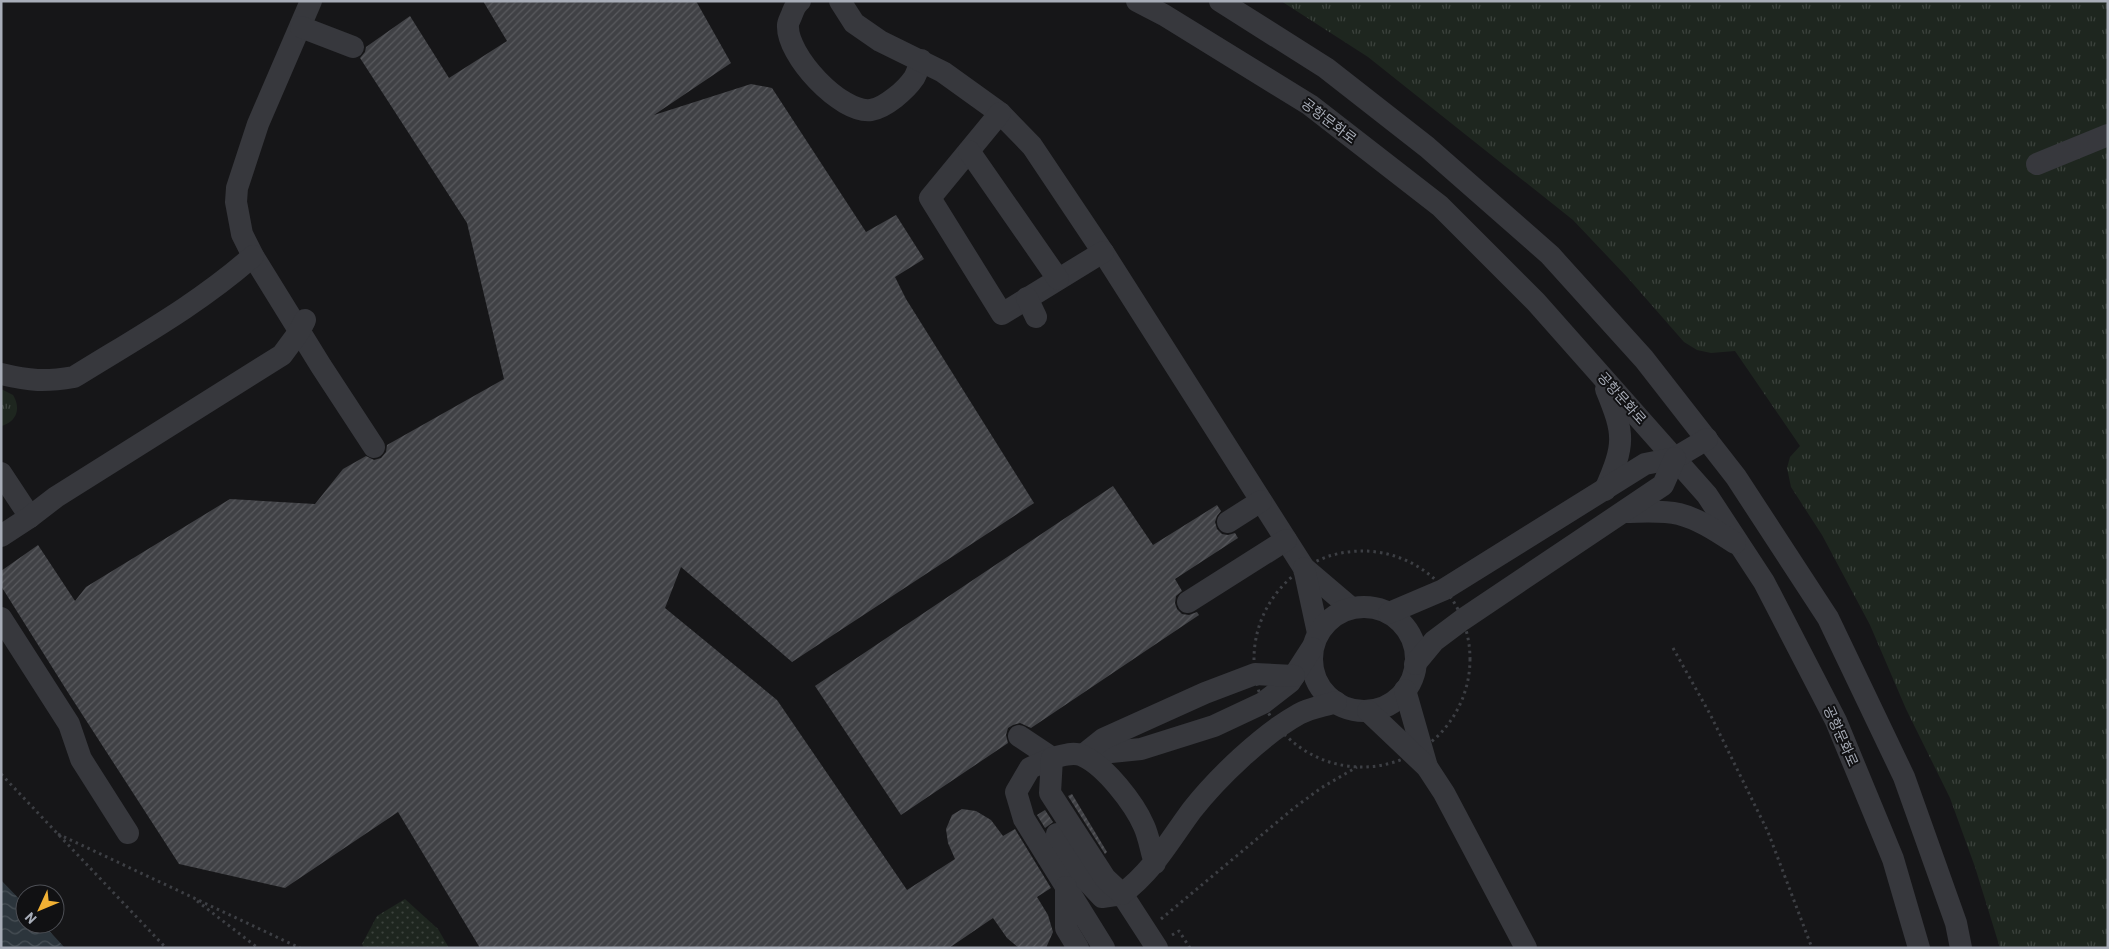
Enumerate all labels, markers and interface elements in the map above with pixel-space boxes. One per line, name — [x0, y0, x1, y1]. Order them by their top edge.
street label: 공항문화로 — [1298, 94, 1360, 147]
street label: 공항문화로 — [1595, 368, 1650, 427]
street label: 공항문화로 — [1821, 703, 1862, 769]
north arrow — [15, 884, 65, 934]
text: N — [21, 909, 40, 928]

